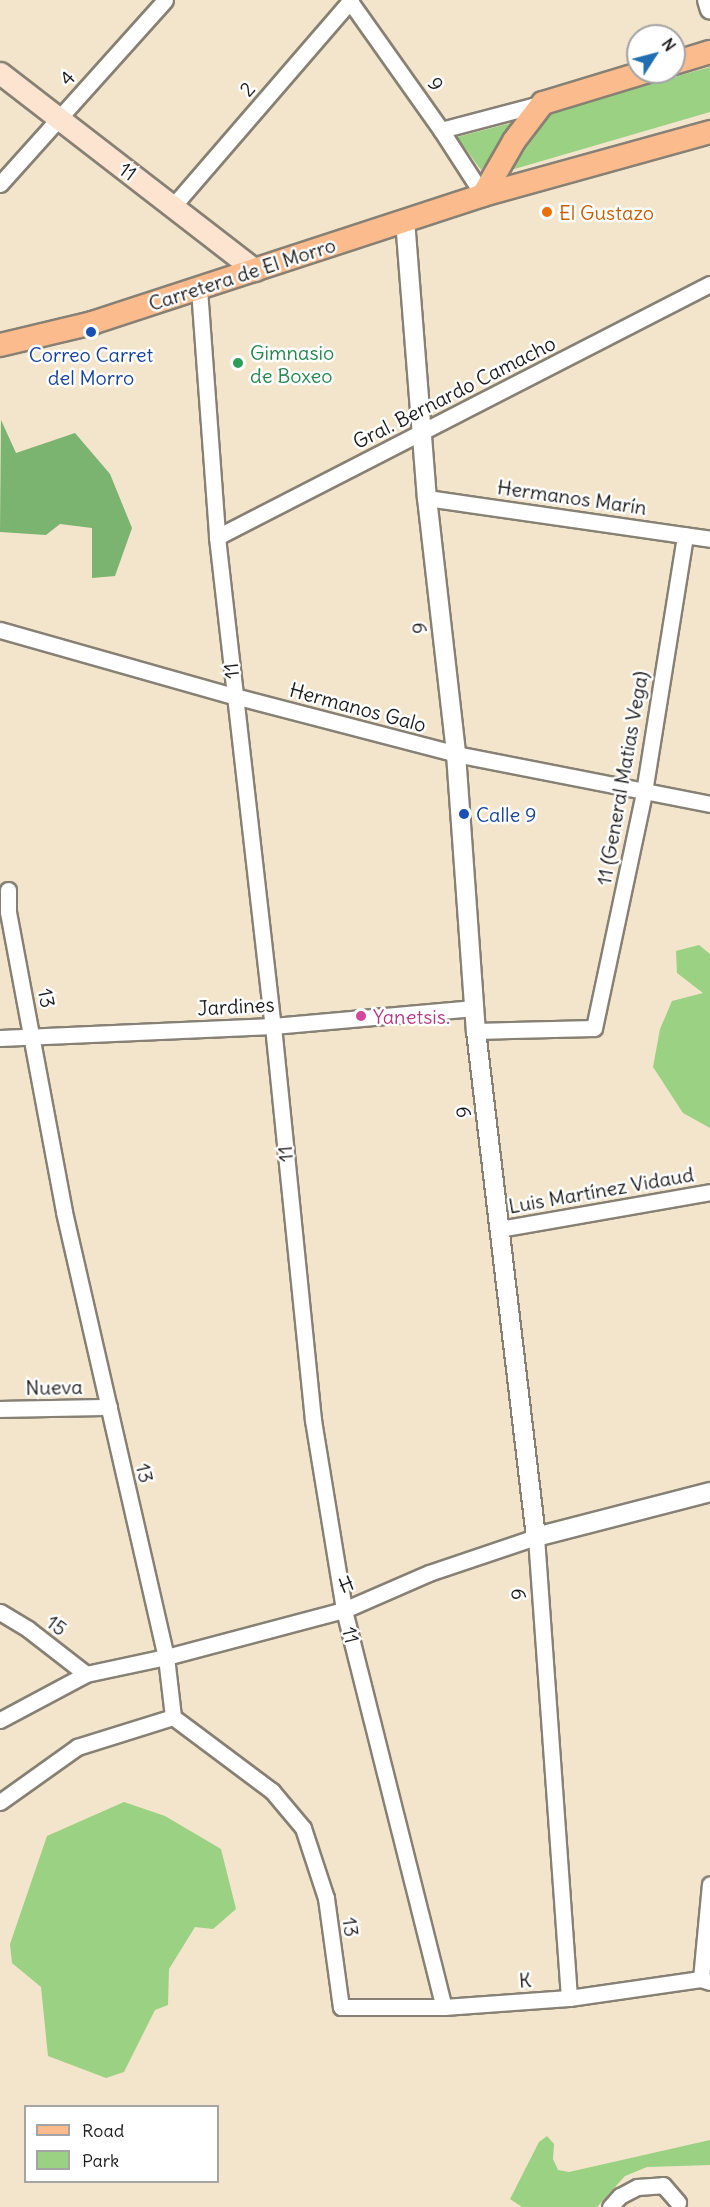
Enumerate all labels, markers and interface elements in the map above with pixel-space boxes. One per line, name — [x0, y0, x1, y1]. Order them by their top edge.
north arrow — [626, 24, 686, 84]
text: N — [658, 34, 680, 55]
street label: 4 — [54, 66, 80, 90]
street label: 9 — [423, 72, 449, 96]
street label: 2 — [234, 77, 260, 101]
street label: 11 — [115, 157, 141, 185]
place label: El Gustazo — [559, 200, 654, 224]
marker: El Gustazo — [540, 205, 554, 219]
street label: Carretera de El Morro — [145, 232, 339, 316]
marker: Correo Carret del Morro — [84, 325, 98, 339]
street label: Gral. Bernardo Camacho — [349, 330, 559, 454]
place label: Gimnasio de Boxeo — [250, 340, 334, 387]
place label: Correo Carret del Morro — [29, 342, 153, 389]
marker: Gimnasio de Boxeo — [231, 356, 245, 370]
street label: Hermanos Marín — [496, 475, 648, 519]
street label: 9 — [406, 621, 432, 635]
street label: 11 — [218, 662, 244, 680]
street label: 11 (General Matias Vega) — [591, 669, 653, 887]
street label: Hermanos Galo — [287, 677, 429, 737]
place label: Calle 9 — [476, 802, 536, 826]
marker: Calle 9 — [457, 807, 471, 821]
street label: 13 — [33, 986, 61, 1010]
street label: Jardines — [197, 992, 275, 1020]
place label: Yanetsis. — [373, 1004, 450, 1028]
marker: Yanetsis. — [354, 1009, 368, 1023]
street label: 9 — [450, 1105, 476, 1119]
street label: 11 — [272, 1145, 298, 1163]
street label: Luis Martínez Vidaud — [507, 1162, 695, 1218]
street label: Nueva — [25, 1375, 83, 1399]
street label: 13 — [131, 1461, 159, 1485]
street label: H — [335, 1570, 357, 1598]
street label: 9 — [506, 1587, 530, 1601]
street label: 15 — [42, 1610, 72, 1640]
street label: 11 — [337, 1624, 365, 1646]
street label: 13 — [338, 1916, 364, 1938]
street label: K — [518, 1968, 532, 1992]
legend — [24, 2105, 219, 2183]
text: Road — [82, 2119, 124, 2142]
text: Park — [82, 2149, 119, 2172]

